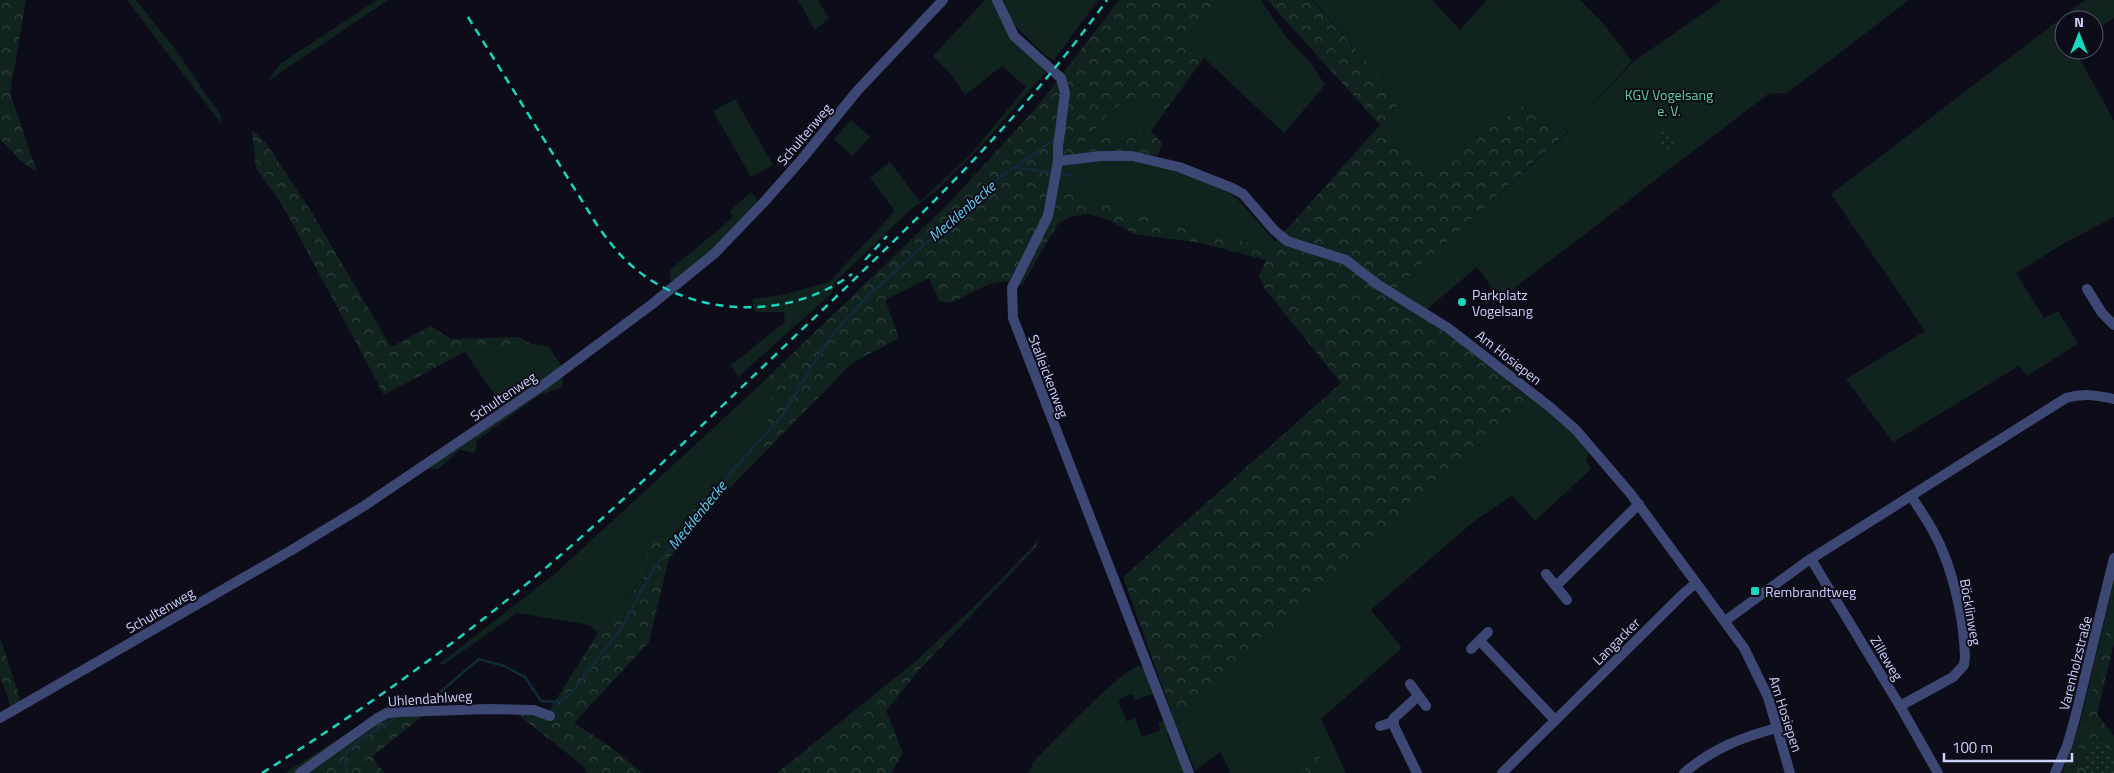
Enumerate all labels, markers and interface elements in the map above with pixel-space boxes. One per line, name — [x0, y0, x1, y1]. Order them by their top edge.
north arrow — [2054, 10, 2104, 60]
text: N — [2074, 11, 2084, 32]
park label: KGV Vogelsang e. V. — [1625, 84, 1713, 121]
street label: Schultenweg — [771, 98, 837, 170]
water label: Mecklenbecke — [923, 174, 1002, 247]
place label: Parkplatz Vogelsang — [1472, 284, 1533, 321]
marker: Parkplatz Vogelsang — [1456, 296, 1468, 308]
street label: Am Hosiepen — [1472, 325, 1546, 389]
street label: Stalleickenweg — [1023, 331, 1075, 421]
street label: Schultenweg — [466, 366, 540, 426]
water label: Mecklenbecke — [662, 475, 733, 554]
street label: Böcklinweg — [1955, 577, 1987, 647]
place label: Rembrandtweg — [1765, 581, 1856, 602]
street label: Schultenweg — [122, 582, 198, 638]
marker: Rembrandtweg — [1749, 585, 1761, 597]
street label: Langacker — [1587, 612, 1645, 670]
street label: Varenholzstraße — [2053, 613, 2097, 713]
street label: Zilleweg — [1865, 632, 1909, 684]
street label: Am Hosiepen — [1764, 673, 1808, 755]
street label: Uhlendahlweg — [387, 685, 473, 711]
scale bar — [1944, 730, 2072, 762]
text: 100 m — [1952, 736, 1993, 759]

